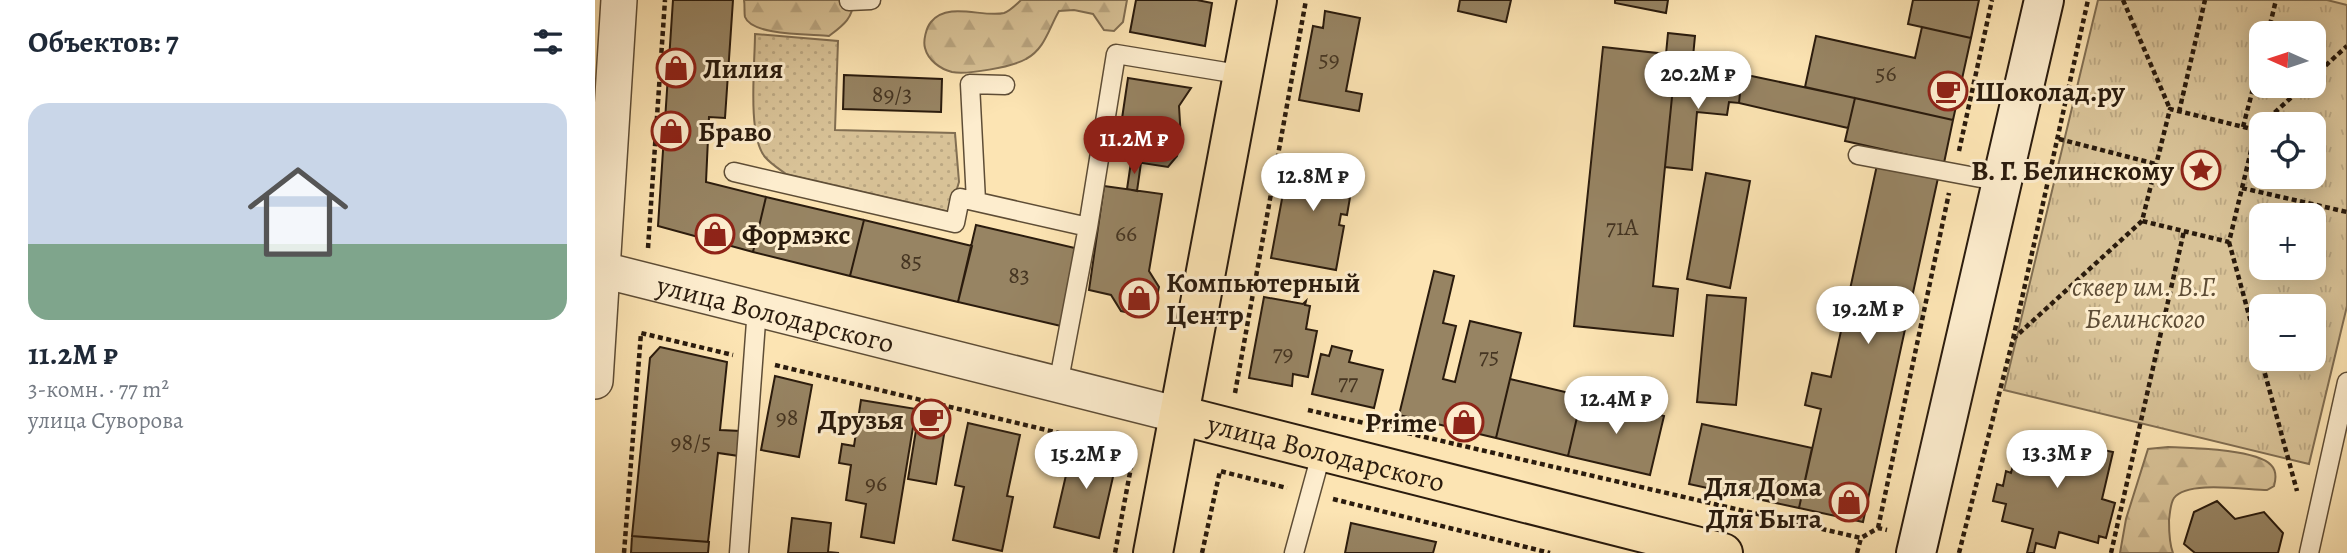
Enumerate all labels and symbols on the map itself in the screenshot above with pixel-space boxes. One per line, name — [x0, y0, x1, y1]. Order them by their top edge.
north arrow — [2249, 21, 2326, 98]
house number: 59 — [1318, 43, 1340, 75]
shop icon: Лилия — [655, 47, 697, 89]
place label: Лилия — [703, 50, 783, 88]
pin: 20.2M ₽ — [1633, 52, 1763, 111]
house number: 56 — [1875, 57, 1897, 89]
cafe icon: Шоколад.ру — [1927, 70, 1969, 112]
place label: Шоколад.ру — [1975, 73, 2126, 111]
house number: 89/3 — [872, 78, 912, 110]
shop icon: Браво — [650, 110, 692, 152]
place label: Браво — [698, 113, 772, 151]
pin: 11.2M ₽ — [1069, 116, 1199, 176]
place icon: В. Г. Белинскому — [2180, 149, 2222, 191]
place label: В. Г. Белинскому — [1971, 152, 2175, 190]
pin: 12.8M ₽ — [1248, 154, 1378, 213]
house number: 71А — [1606, 211, 1639, 243]
shop icon: Формэкс — [694, 213, 736, 255]
place label: Формэкс — [742, 216, 851, 254]
house number: 66 — [1115, 217, 1137, 249]
house number: 85 — [900, 245, 922, 277]
house number: 83 — [1008, 259, 1030, 291]
place label: Компьютерный Центр — [1166, 264, 1360, 334]
street label: улица Володарского — [652, 266, 898, 363]
park label: сквер им. В.Г. Белинского — [2072, 268, 2218, 338]
shop icon: Компьютерный Центр — [1118, 277, 1160, 319]
pin: 19.2M ₽ — [1803, 286, 1933, 346]
house number: 79 — [1273, 337, 1294, 369]
house number: 75 — [1479, 340, 1499, 372]
house number: 77 — [1338, 366, 1359, 398]
pin: 12.4M ₽ — [1551, 376, 1681, 436]
cafe icon: Друзья — [910, 398, 952, 440]
house number: 98 — [776, 401, 798, 433]
place label: Друзья — [818, 401, 904, 439]
shop icon: Prime — [1443, 401, 1485, 443]
place label: Prime — [1365, 404, 1437, 442]
street label: улица Володарского — [1203, 405, 1449, 502]
house number: 98/5 — [671, 426, 711, 458]
pin: 13.3M ₽ — [1992, 430, 2122, 490]
pin: 15.2M ₽ — [1021, 432, 1151, 491]
house number: 96 — [865, 467, 887, 499]
place label: Для Дома Для Быта — [1704, 468, 1823, 538]
shop icon: Для Дома Для Быта — [1828, 481, 1870, 523]

